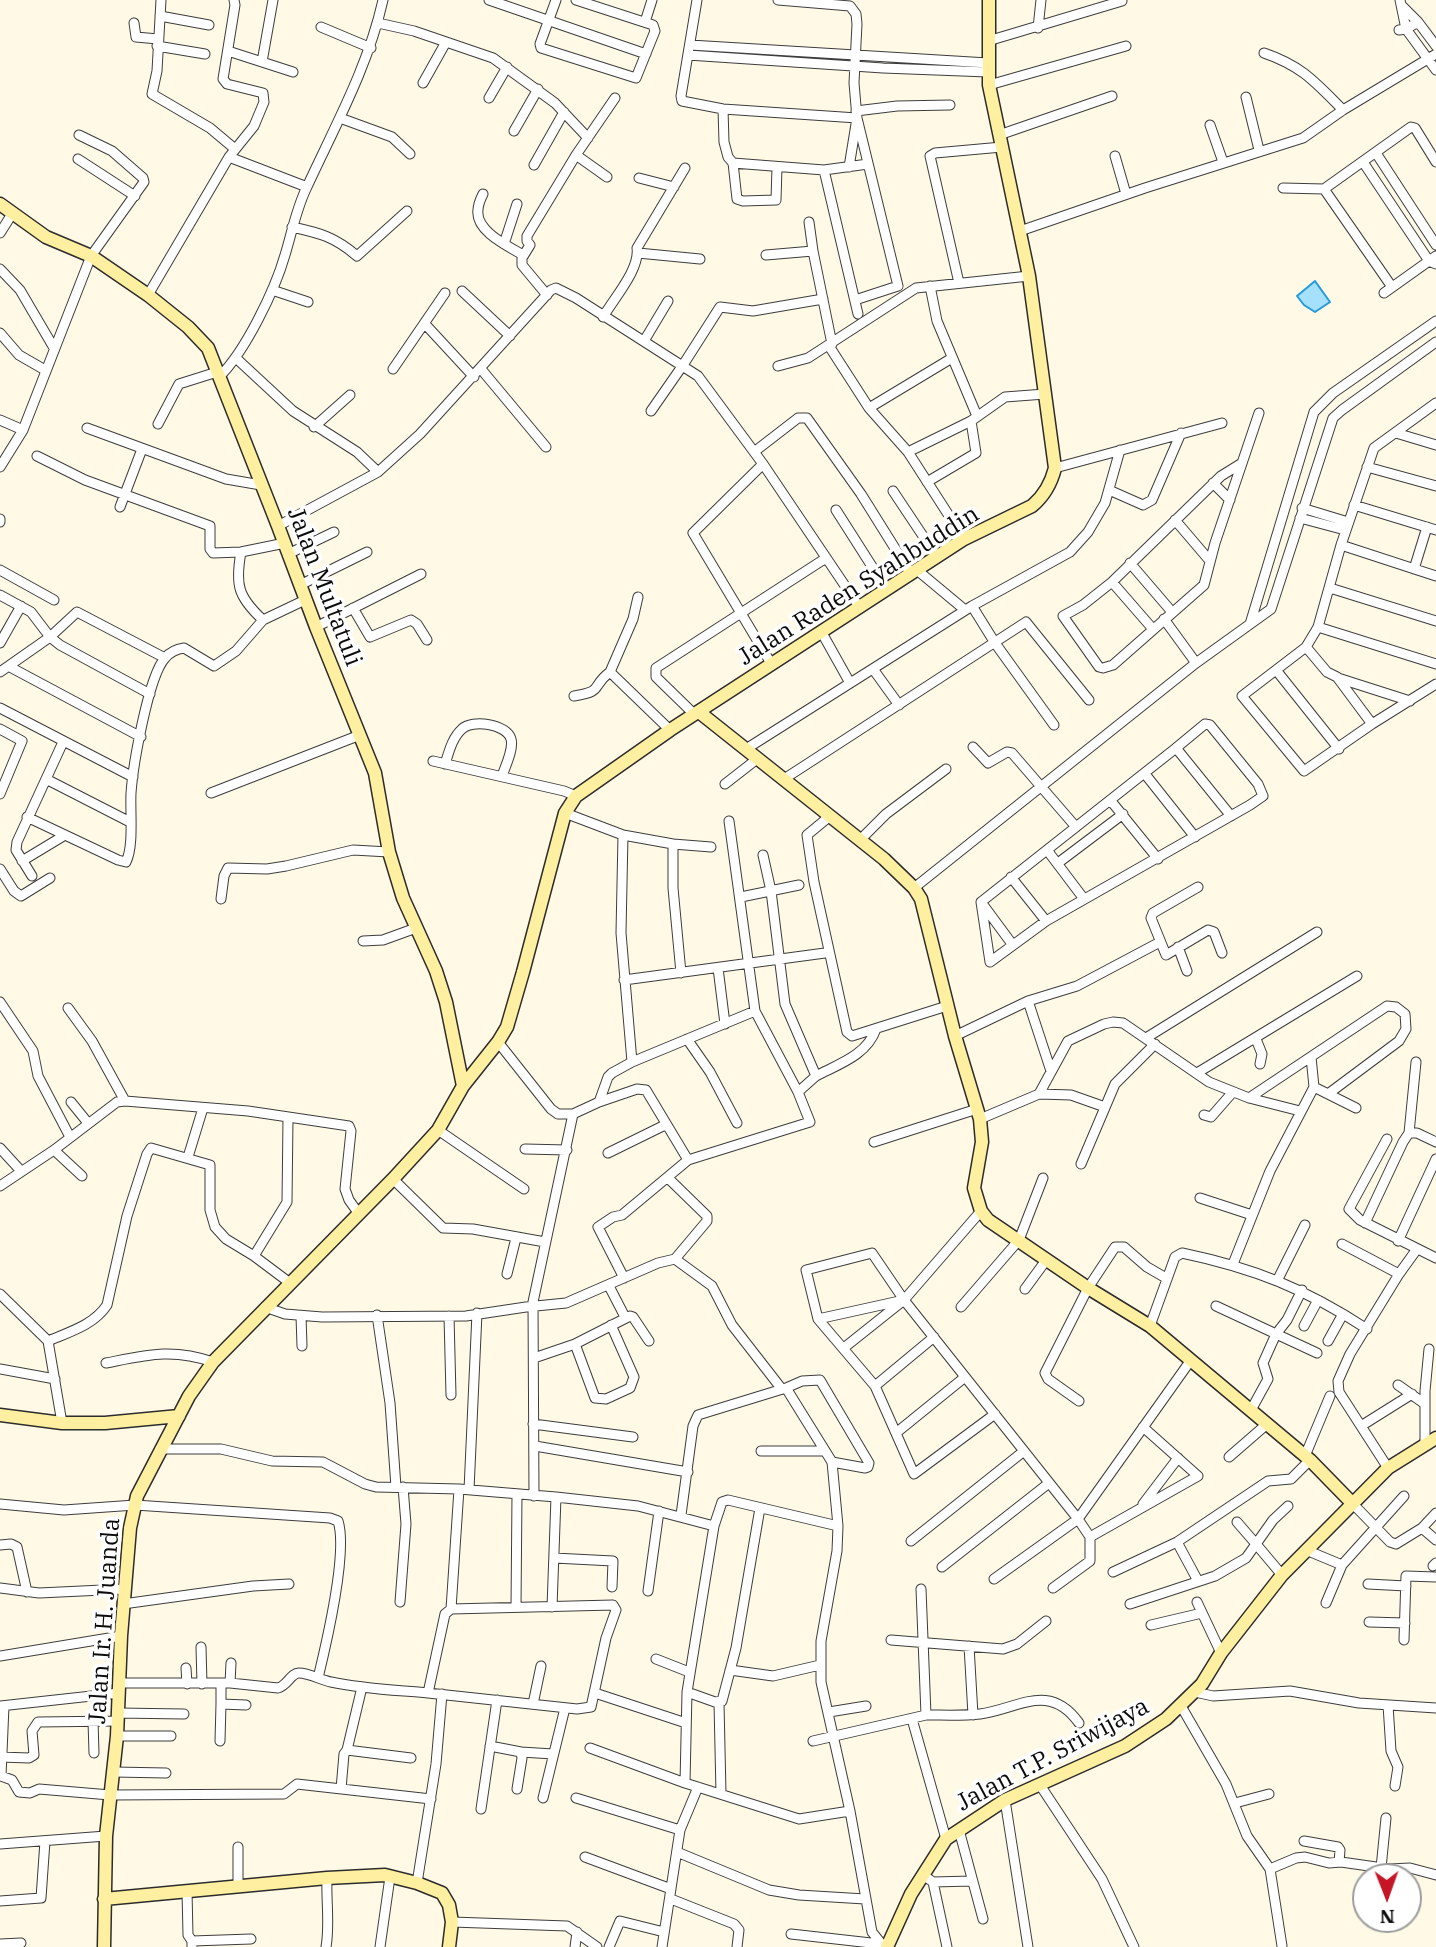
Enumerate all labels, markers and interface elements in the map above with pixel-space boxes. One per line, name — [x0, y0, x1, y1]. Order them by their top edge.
street label: Jalan Raden Syahbuddin — [733, 500, 985, 672]
street label: Jalan Multatuli — [281, 504, 367, 670]
street label: Jalan Ir. H. Juanda — [83, 1517, 127, 1725]
street label: Jalan T.P. Sriwijaya — [952, 1692, 1154, 1818]
north arrow — [1352, 1863, 1422, 1933]
text: N — [1380, 1905, 1395, 1929]

